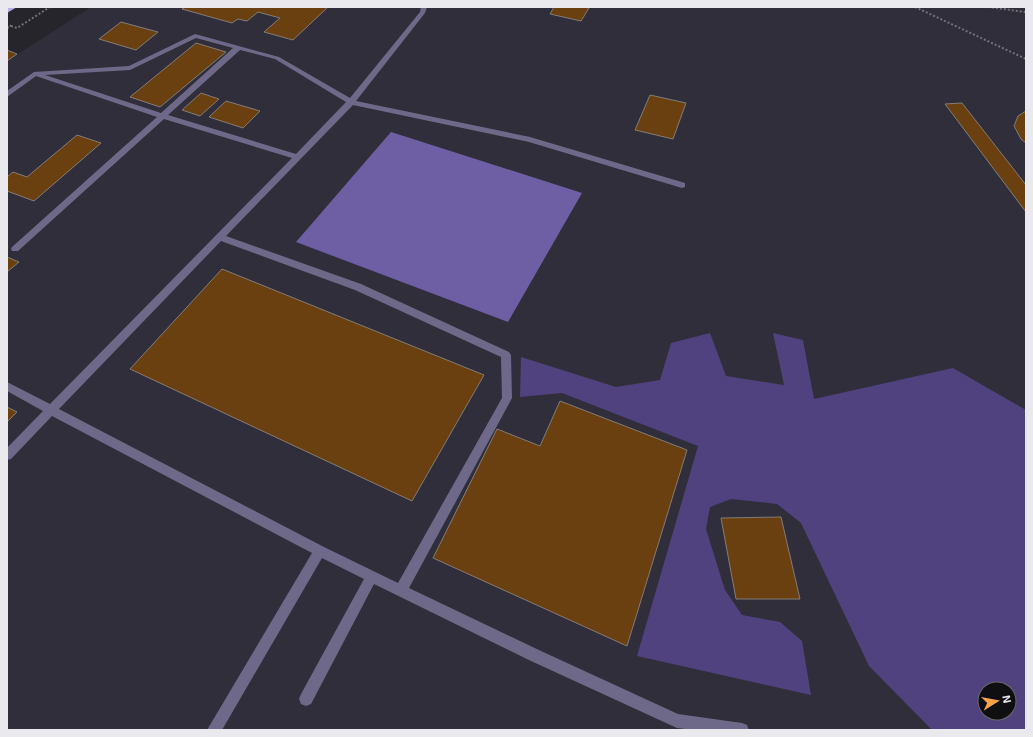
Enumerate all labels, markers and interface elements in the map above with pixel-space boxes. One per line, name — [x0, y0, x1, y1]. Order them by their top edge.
north arrow — [977, 681, 1017, 721]
text: N — [1000, 694, 1014, 704]

